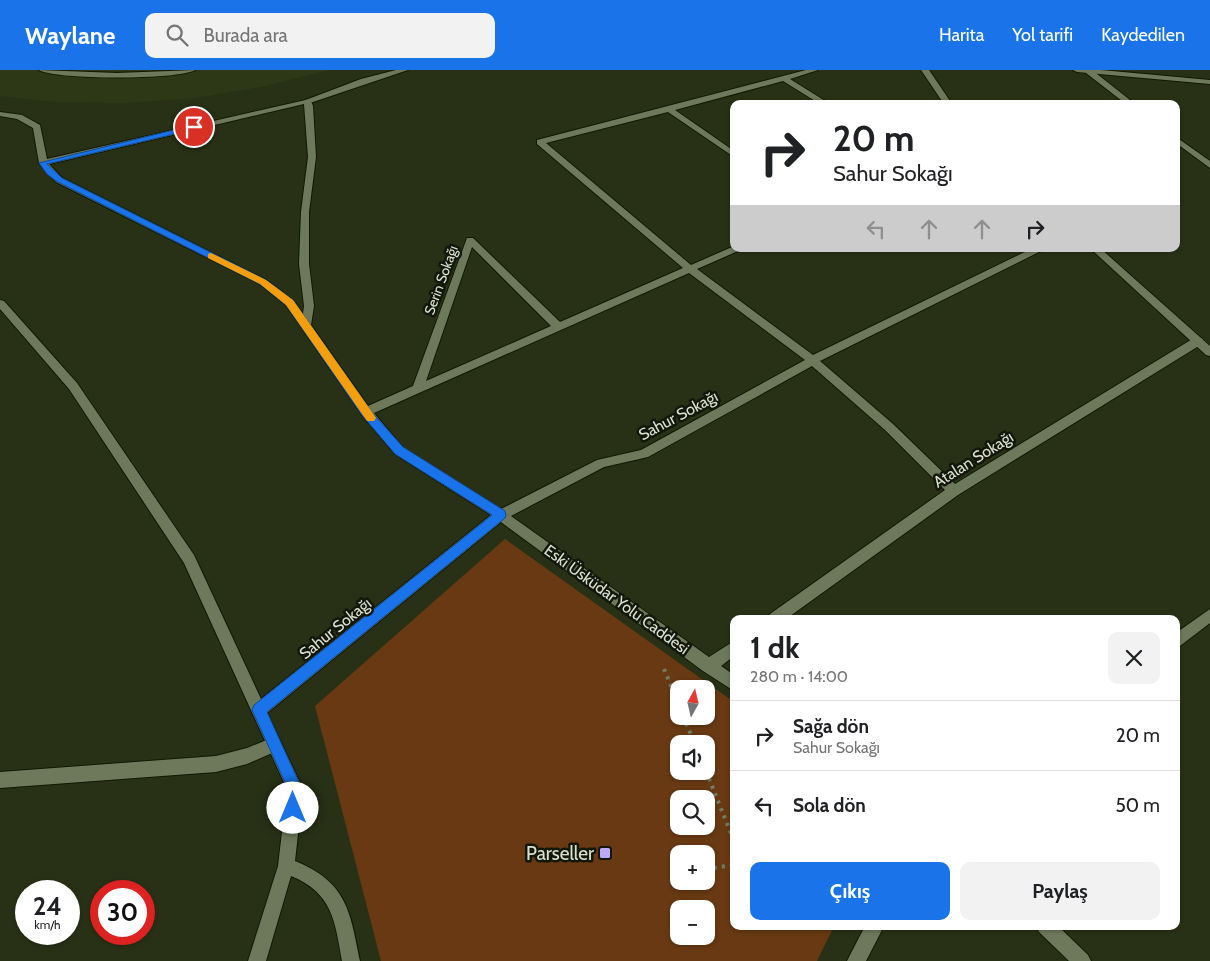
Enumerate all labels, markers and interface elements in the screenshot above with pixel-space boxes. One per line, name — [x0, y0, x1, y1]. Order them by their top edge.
search box — [145, 13, 495, 58]
text: Waylane — [25, 21, 115, 50]
icon: search — [163, 21, 191, 49]
text: Burada ara — [203, 24, 288, 47]
text: Harita — [939, 24, 984, 46]
text: Yol tarifi — [1012, 24, 1073, 46]
text: Kaydedilen — [1101, 24, 1185, 46]
pin — [173, 106, 215, 148]
icon: arrive — [180, 113, 208, 141]
text: 20 m — [833, 117, 915, 160]
icon: right — [750, 120, 815, 185]
text: Sahur Sokağı — [833, 160, 953, 187]
icon: left — [862, 215, 890, 243]
icon: ahead — [915, 215, 943, 243]
icon: ahead — [968, 215, 996, 243]
icon: right — [1021, 215, 1049, 243]
street label: Serin Sokağı — [420, 243, 462, 317]
street label: Sahur Sokağı — [635, 387, 721, 444]
street label: Atalan Sokağı — [930, 427, 1017, 492]
street label: Eski Üsküdar Yolu Caddesi — [541, 541, 693, 658]
street label: Sahur Sokağı — [296, 594, 375, 663]
text: 1 dk — [750, 629, 800, 666]
button: close — [1108, 632, 1160, 684]
text: 280 m · 14:00 — [750, 667, 848, 686]
north arrow — [670, 680, 715, 725]
map controls — [670, 680, 715, 945]
text: Sağa dön — [793, 715, 869, 738]
icon: right — [750, 722, 778, 750]
text: 20 m — [1116, 724, 1160, 747]
button: sound — [670, 735, 715, 780]
text: Sahur Sokağı — [793, 738, 880, 757]
position arrow — [266, 781, 318, 833]
button: search — [670, 790, 715, 835]
icon: left — [750, 792, 778, 820]
text: Sola dön — [793, 794, 866, 817]
text: 50 m — [1116, 794, 1160, 817]
place label: Parseller — [526, 842, 594, 865]
button: + — [670, 845, 715, 890]
marker: Parseller — [598, 846, 612, 860]
button: Çıkış — [750, 862, 950, 920]
button: Paylaş — [960, 862, 1160, 920]
speed limit sign: 30 — [90, 880, 155, 945]
text: 24 — [33, 891, 62, 921]
button: − — [670, 900, 715, 945]
text: km/h — [34, 917, 61, 932]

